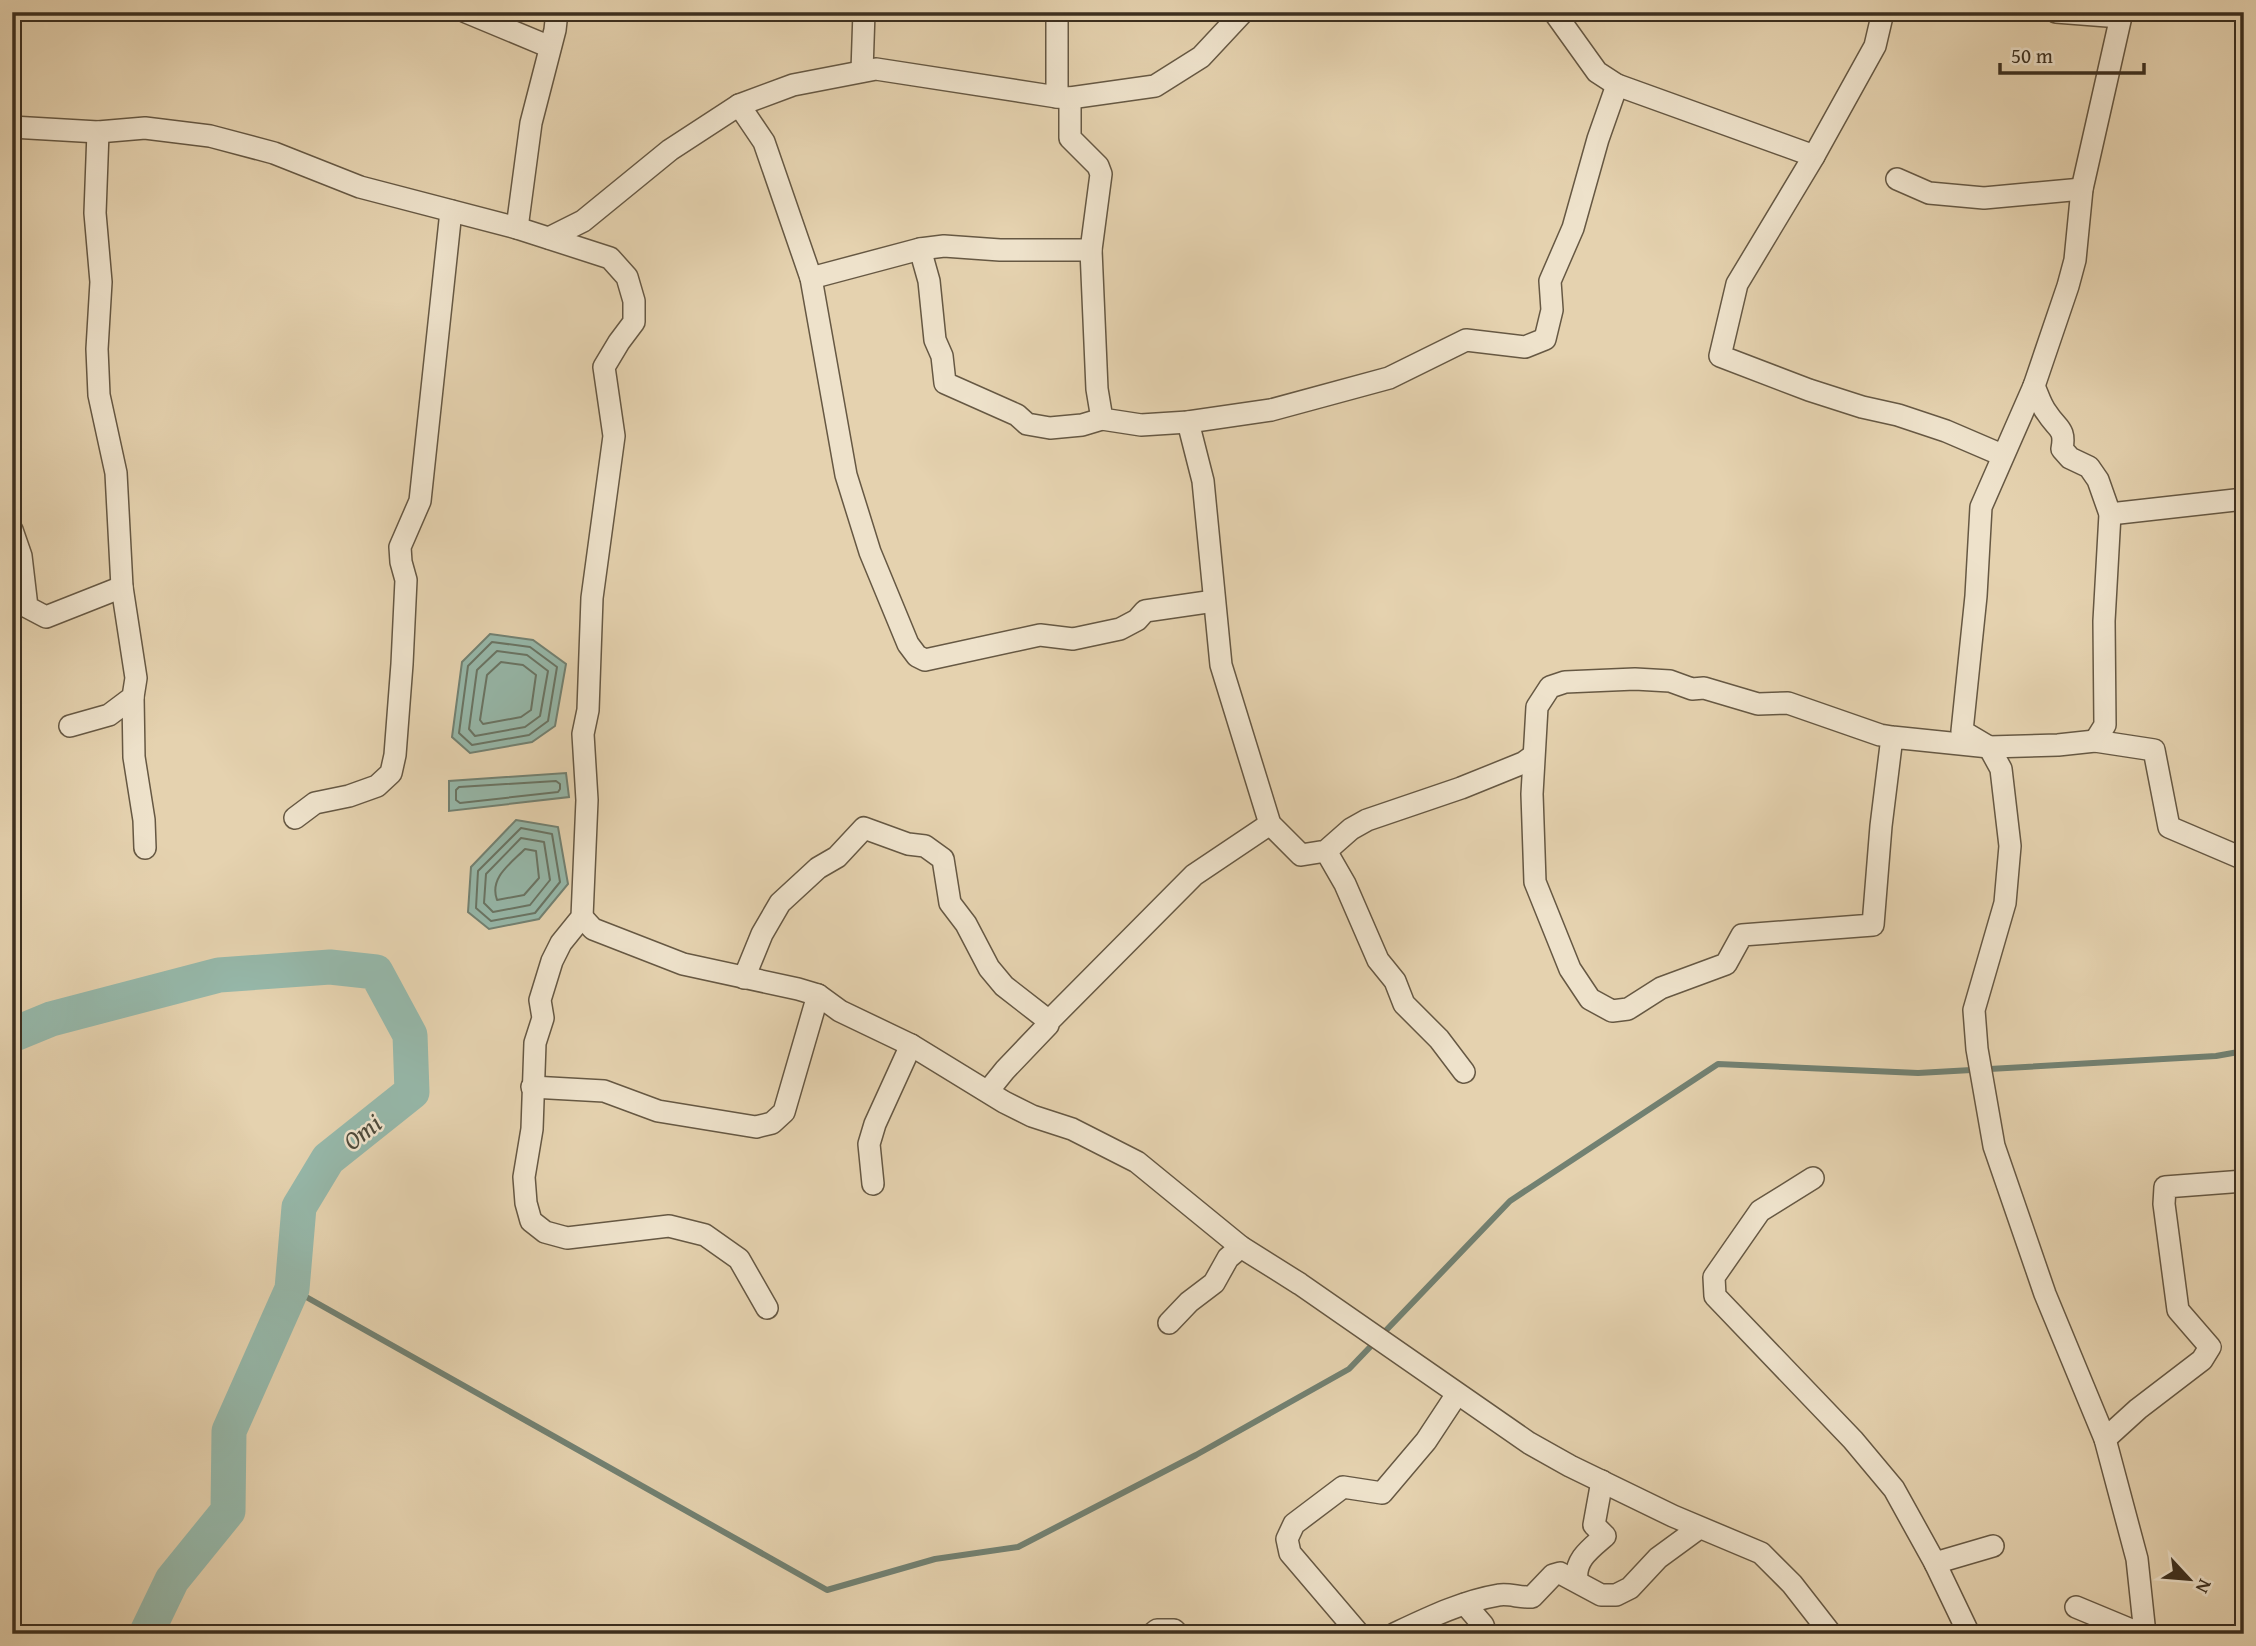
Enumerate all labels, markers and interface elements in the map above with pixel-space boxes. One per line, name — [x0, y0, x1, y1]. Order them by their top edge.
scale bar — [2000, 32, 2144, 76]
text: 50 m — [2011, 40, 2053, 71]
water label: Omi — [334, 1104, 390, 1159]
north arrow — [2154, 1544, 2224, 1614]
text: N — [2189, 1575, 2220, 1599]

